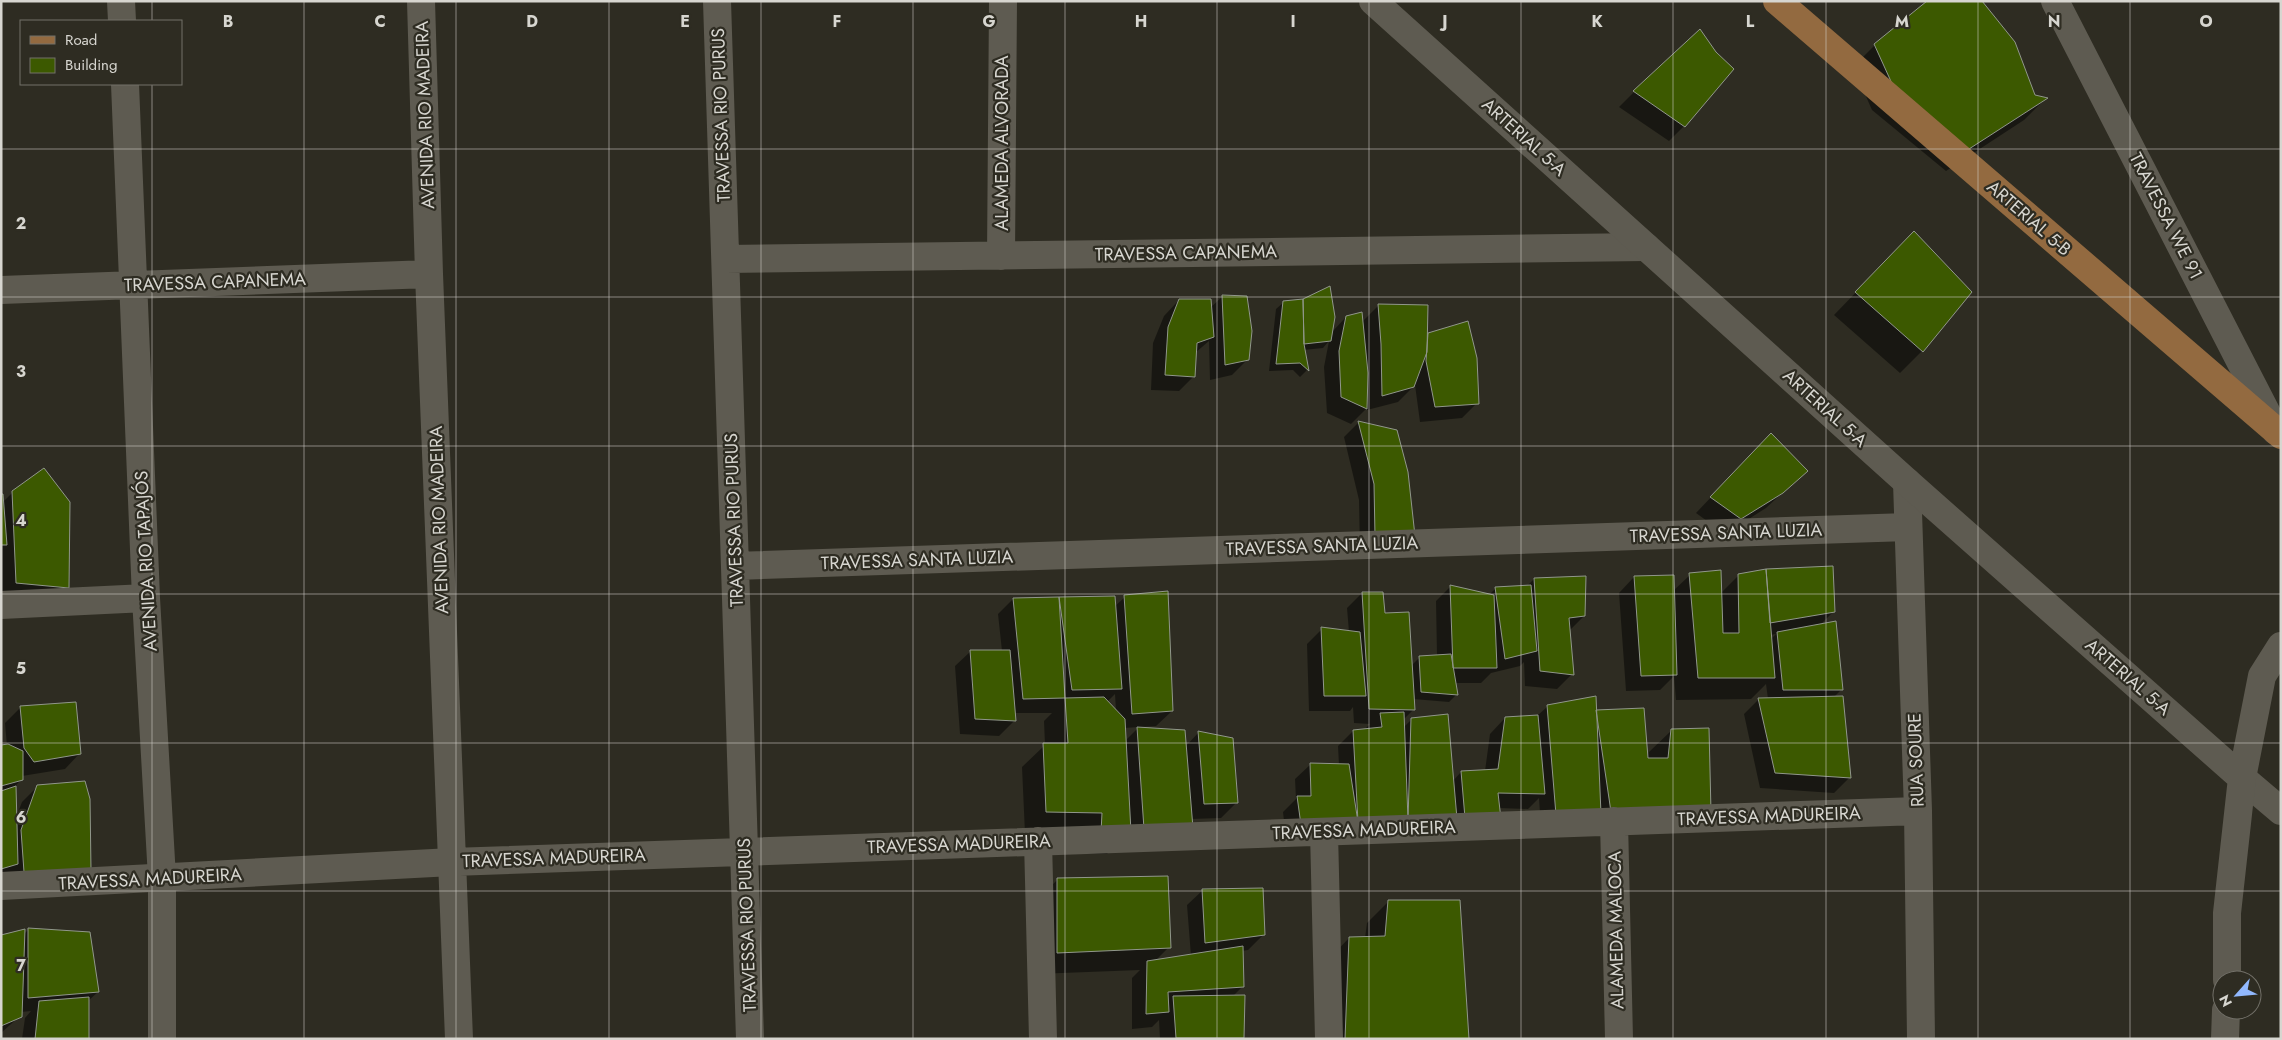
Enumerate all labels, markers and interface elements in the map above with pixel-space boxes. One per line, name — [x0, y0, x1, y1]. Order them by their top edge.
text: B — [223, 10, 233, 33]
text: C — [374, 10, 386, 33]
text: D — [526, 10, 538, 33]
text: E — [680, 10, 690, 33]
text: F — [833, 10, 841, 33]
text: G — [982, 10, 996, 33]
text: H — [1135, 10, 1147, 33]
text: I — [1290, 10, 1296, 33]
text: J — [1439, 10, 1448, 33]
text: K — [1591, 10, 1603, 33]
text: L — [1746, 10, 1755, 33]
text: M — [1895, 10, 1909, 33]
text: N — [2048, 10, 2060, 33]
text: O — [2199, 10, 2213, 33]
legend — [20, 20, 182, 85]
street label: AVENIDA RIO MADEIRA — [409, 20, 441, 210]
street label: TRAVESSA RIO PURUS — [705, 28, 737, 202]
text: Road — [65, 29, 97, 51]
text: Building — [65, 54, 117, 76]
street label: ALAMEDA ALVORADA — [989, 55, 1015, 231]
street label: ARTERIAL 5-A — [1476, 92, 1572, 182]
street label: TRAVESSA WE 91 — [2123, 148, 2209, 284]
street label: ARTERIAL 5-B — [1981, 174, 2077, 262]
text: 2 — [16, 212, 26, 235]
street label: TRAVESSA CAPANEMA — [1095, 238, 1277, 268]
street label: TRAVESSA CAPANEMA — [124, 266, 307, 298]
text: 3 — [16, 360, 26, 383]
street label: ARTERIAL 5-A — [1777, 363, 1873, 453]
street label: AVENIDA RIO MADEIRA — [423, 425, 455, 615]
street label: TRAVESSA RIO PURUS — [718, 433, 750, 607]
street label: AVENIDA RIO TAPAJÓS — [128, 470, 164, 652]
text: 4 — [15, 509, 27, 532]
street label: TRAVESSA SANTA LUZIA — [1629, 517, 1823, 549]
street label: TRAVESSA SANTA LUZIA — [1225, 530, 1419, 562]
street label: TRAVESSA SANTA LUZIA — [820, 544, 1014, 576]
street label: ARTERIAL 5-A — [2080, 632, 2177, 722]
text: 5 — [16, 657, 26, 680]
street label: RUA SOURE — [1901, 713, 1931, 807]
street label: TRAVESSA MADUREIRA — [1677, 800, 1861, 832]
text: 6 — [16, 806, 26, 829]
street label: TRAVESSA MADUREIRA — [1272, 814, 1456, 846]
street label: TRAVESSA MADUREIRA — [867, 828, 1051, 860]
street label: TRAVESSA RIO PURUS — [731, 838, 763, 1012]
street label: TRAVESSA MADUREIRA — [462, 842, 646, 874]
street label: ALAMEDA MALOCA — [1602, 851, 1630, 1009]
street label: TRAVESSA MADUREIRA — [58, 861, 242, 897]
text: 7 — [16, 954, 26, 977]
north arrow — [2212, 970, 2262, 1020]
text: N — [2214, 991, 2237, 1010]

